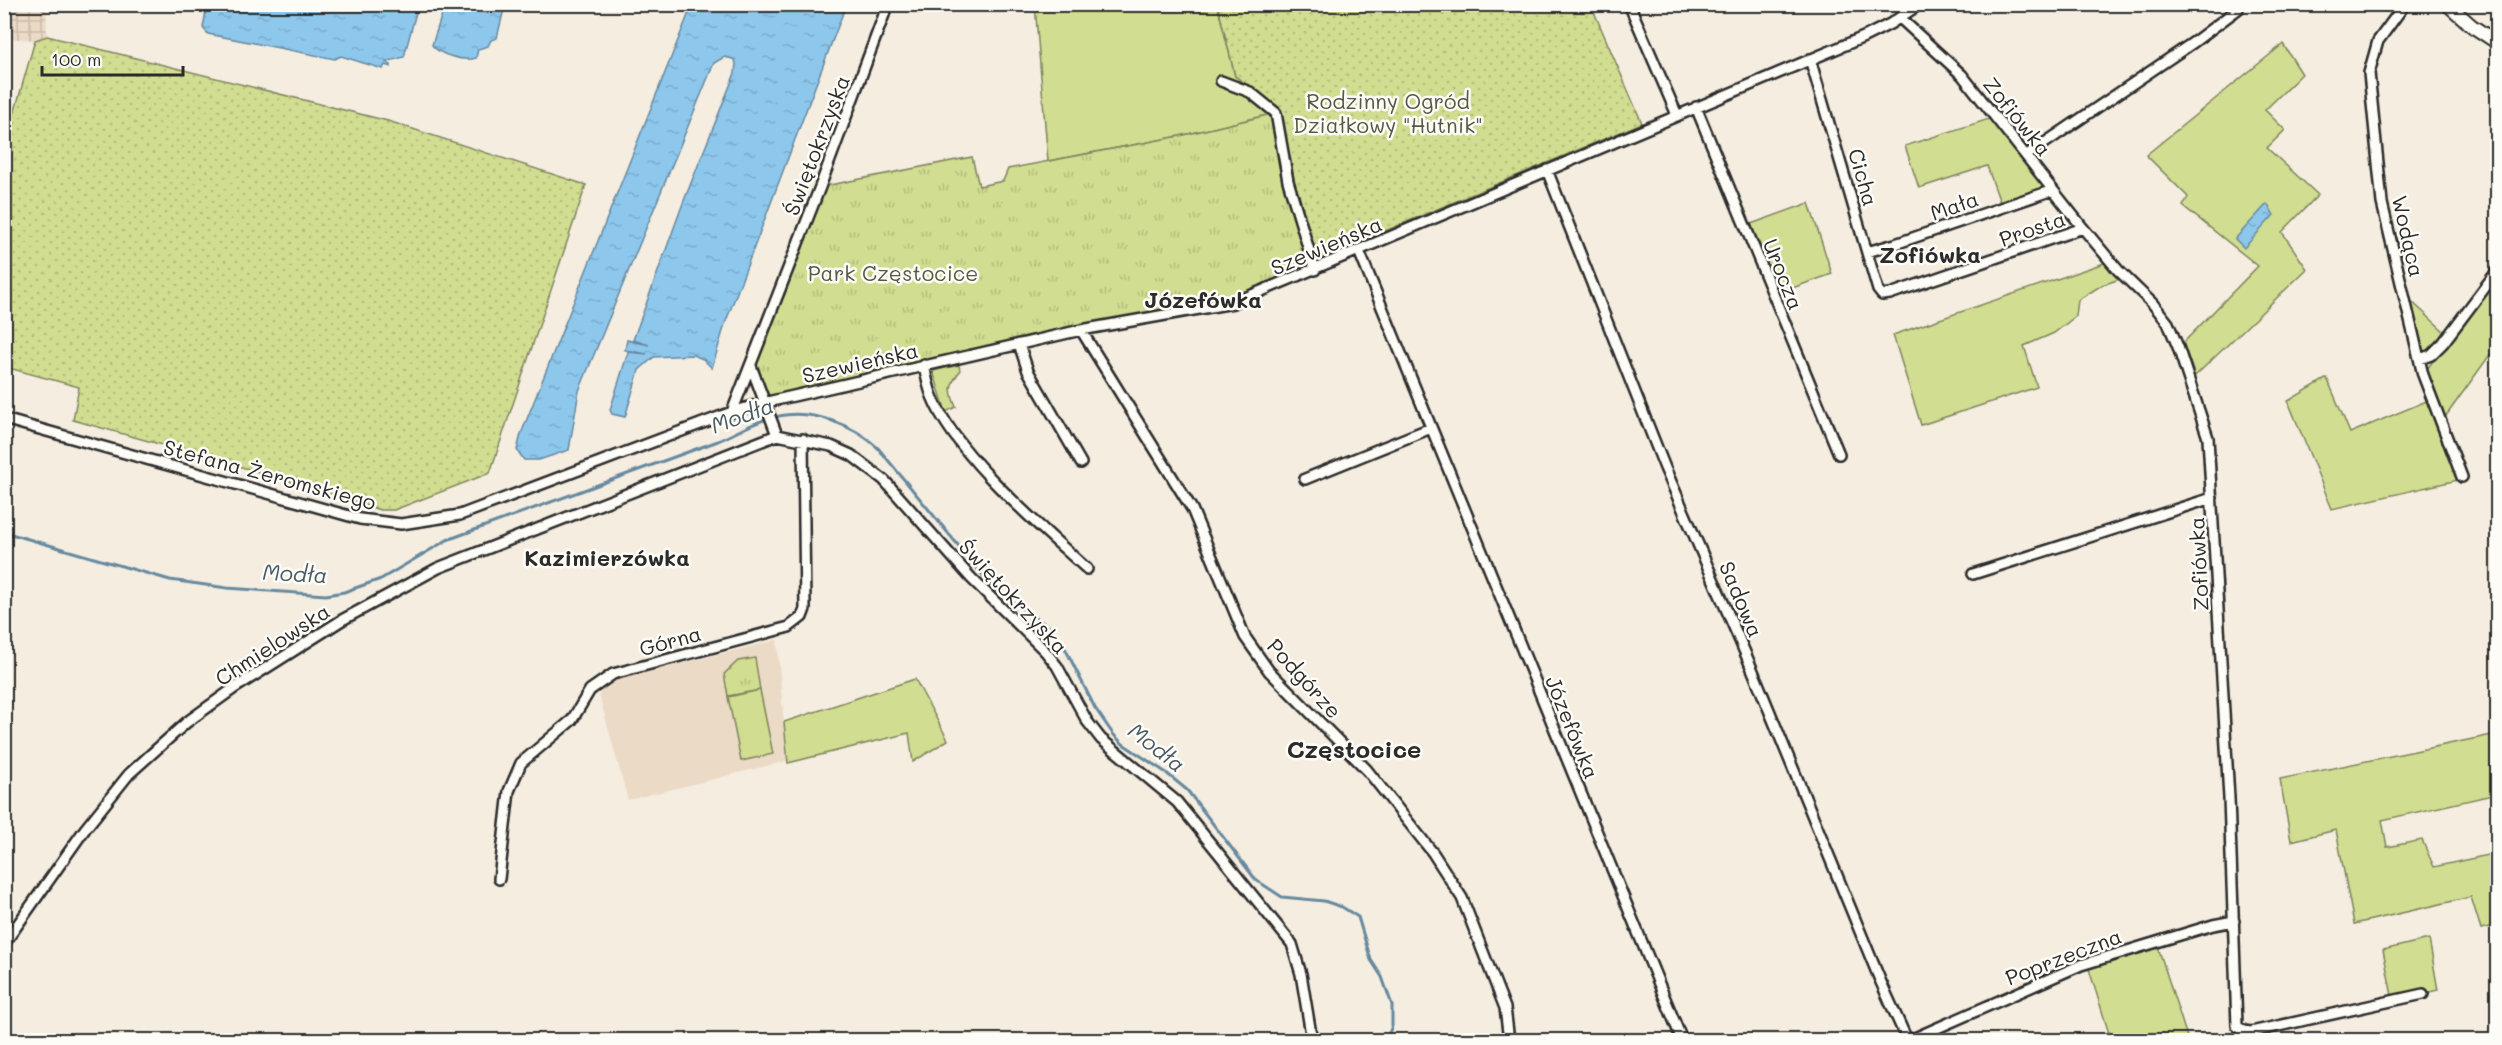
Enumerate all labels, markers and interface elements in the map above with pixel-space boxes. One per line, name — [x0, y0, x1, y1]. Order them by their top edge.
scale bar — [42, 39, 183, 77]
text: 100 m — [51, 47, 101, 71]
street label: Świętokrzyska — [777, 71, 855, 219]
street label: Zofiówka — [1978, 71, 2058, 161]
park label: Rodzinny Ogród Działkowy "Hutnik" — [1293, 87, 1483, 138]
street label: Cicha — [1843, 145, 1885, 209]
street label: Mała — [1926, 184, 1982, 226]
street label: Wodąca — [2387, 193, 2431, 279]
street label: Prosta — [1995, 204, 2069, 252]
street label: Szewieńska — [1266, 209, 1386, 281]
street label: Urocza — [1758, 235, 1810, 313]
district label: Zofiówka — [1879, 240, 1981, 269]
park label: Park Częstocice — [808, 259, 978, 286]
district label: Józefówka — [1144, 285, 1262, 314]
street label: Szewieńska — [799, 336, 921, 388]
water label: Modła — [706, 390, 778, 440]
street label: Stefana Żeromskiego — [161, 433, 379, 515]
street label: Zofiówka — [2182, 516, 2214, 612]
street label: Świętokrzyska — [954, 533, 1074, 659]
district label: Kazimierzówka — [524, 543, 690, 572]
water label: Modła — [262, 557, 328, 589]
street label: Sadowa — [1714, 557, 1770, 641]
street label: Chmielowska — [210, 597, 334, 691]
street label: Górna — [636, 619, 704, 661]
street label: Podgórze — [1262, 632, 1348, 724]
street label: Józefówka — [1540, 671, 1606, 783]
water label: Modła — [1122, 716, 1192, 778]
district label: Częstocice — [1287, 733, 1421, 764]
street label: Poprzeczna — [2001, 921, 2125, 991]

